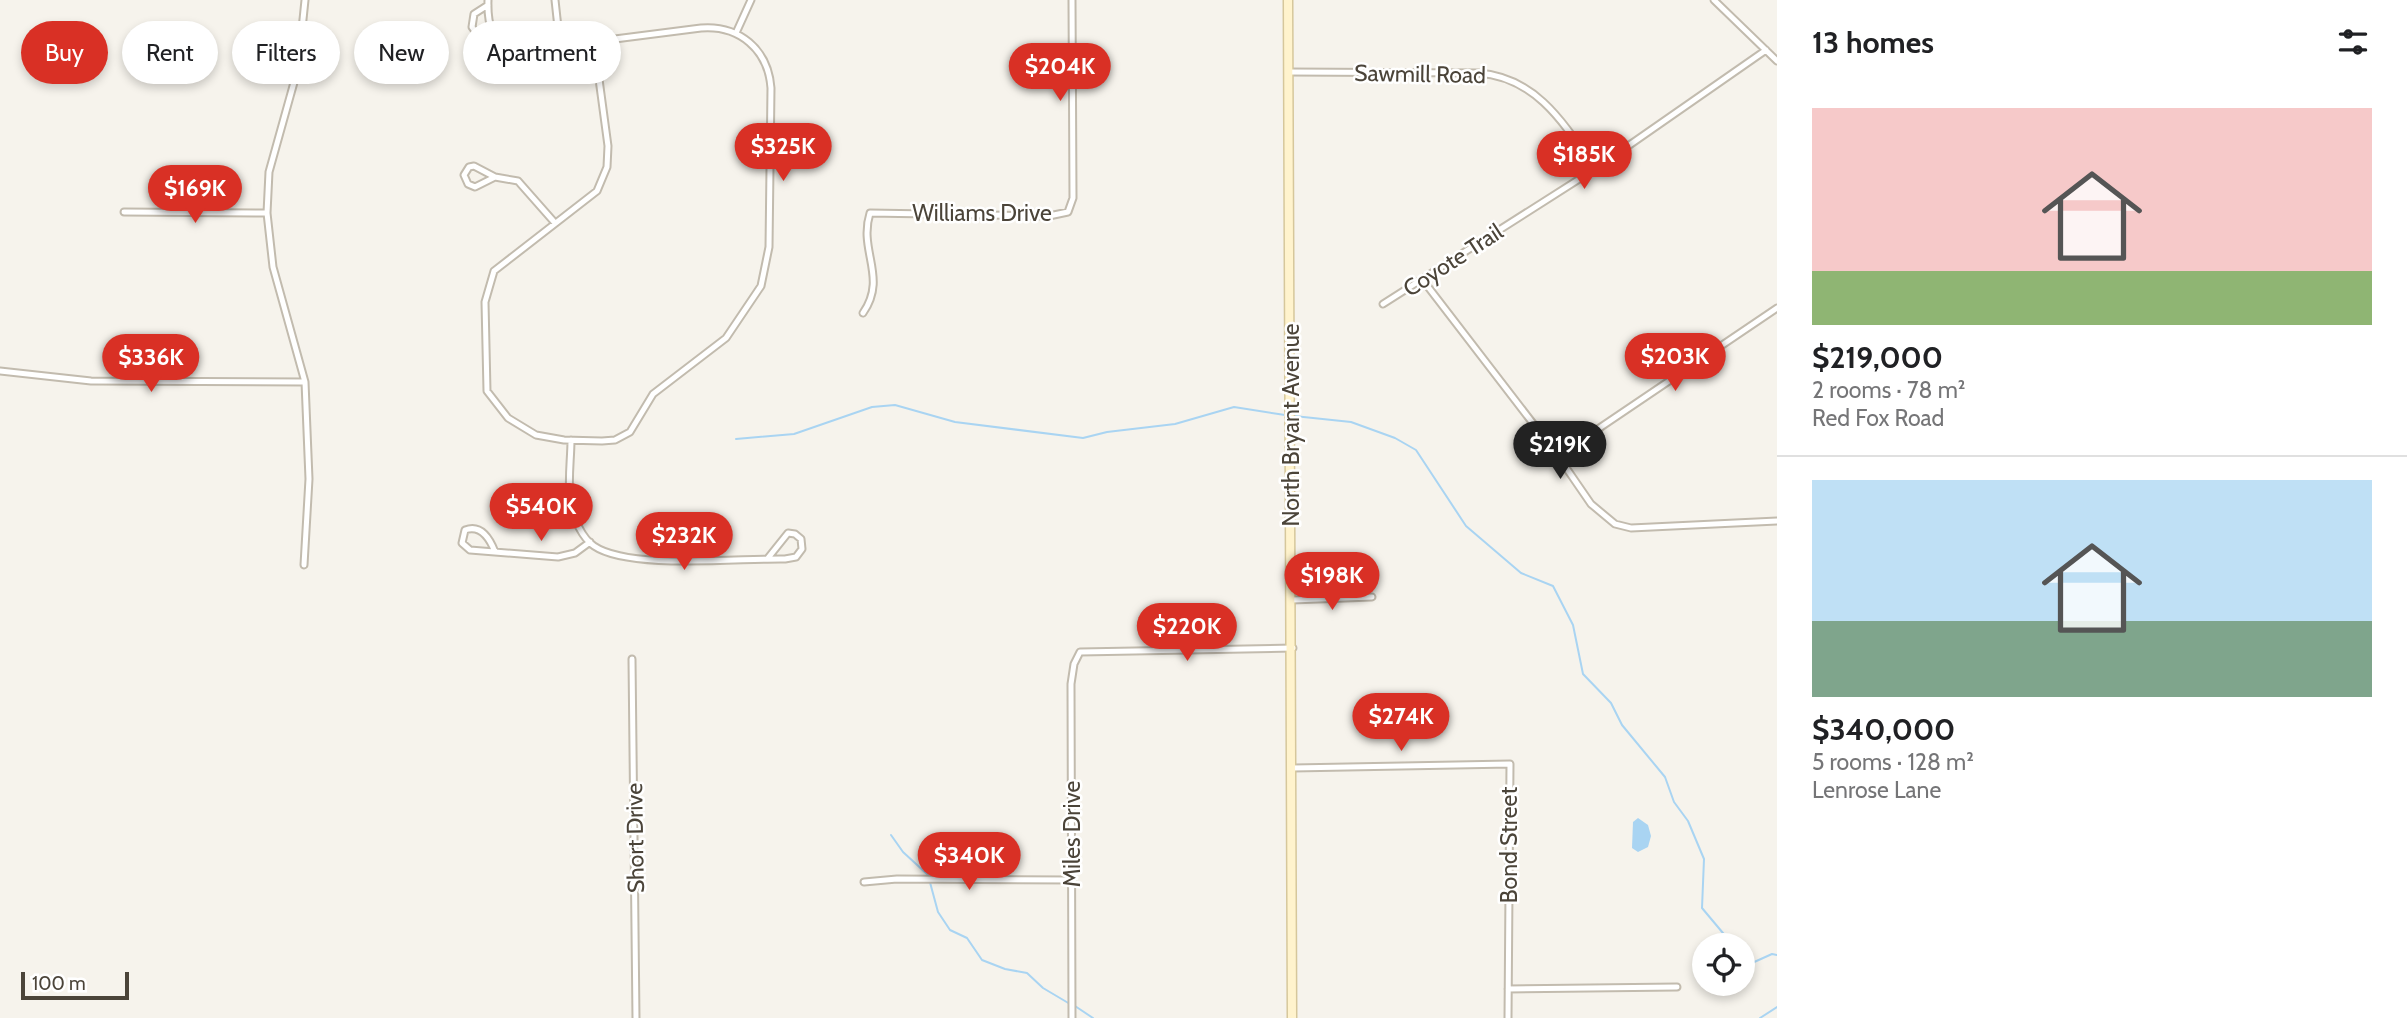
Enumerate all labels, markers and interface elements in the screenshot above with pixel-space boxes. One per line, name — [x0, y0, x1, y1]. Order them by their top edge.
chip: Buy — [21, 21, 108, 84]
chip: Rent — [122, 21, 218, 84]
chip: Filters — [232, 21, 340, 84]
chip: New — [354, 21, 449, 84]
chip: Apartment — [463, 21, 621, 84]
icon: filters — [2334, 23, 2372, 61]
text: 13 homes — [1812, 24, 1934, 61]
pin: $204K — [1011, 43, 1109, 103]
text: $204K — [1025, 52, 1095, 80]
street label: Sawmill Road — [1354, 59, 1486, 89]
pin: $325K — [734, 124, 832, 183]
text: $325K — [751, 132, 815, 160]
pin: $185K — [1535, 132, 1633, 191]
text: $185K — [1553, 140, 1615, 168]
icon: home — [2029, 153, 2155, 279]
pin: $169K — [146, 166, 244, 225]
text: $169K — [164, 174, 226, 202]
street label: Williams Drive — [912, 199, 1052, 227]
street label: Coyote Trail — [1398, 217, 1509, 303]
street label: North Bryant Avenue — [1277, 323, 1305, 527]
pin: $336K — [102, 334, 200, 394]
pin: $203K — [1626, 334, 1724, 393]
text: $219,000 — [1812, 339, 1943, 376]
text: $203K — [1641, 342, 1709, 370]
text: $336K — [118, 343, 184, 371]
text: 2 rooms · 78 m² — [1812, 376, 1966, 404]
text: Red Fox Road — [1812, 404, 1944, 432]
pin: $219K — [1511, 421, 1609, 481]
text: $219K — [1529, 430, 1591, 458]
pin: $540K — [492, 484, 590, 543]
text: $540K — [506, 492, 576, 520]
pin: $232K — [635, 512, 733, 572]
text: $232K — [652, 521, 716, 549]
icon: home — [2029, 525, 2155, 651]
pin: $198K — [1283, 552, 1381, 612]
text: $198K — [1300, 561, 1364, 589]
pin: $220K — [1138, 604, 1236, 663]
text: $220K — [1153, 612, 1221, 640]
pin: $274K — [1352, 694, 1450, 753]
text: $274K — [1368, 702, 1434, 730]
text: $340,000 — [1812, 711, 1955, 748]
text: 5 rooms · 128 m² — [1812, 748, 1974, 776]
text: Lenrose Lane — [1812, 776, 1941, 804]
street label: Miles Drive — [1058, 780, 1086, 887]
street label: Short Drive — [620, 782, 650, 893]
street label: Bond Street — [1495, 787, 1523, 903]
pin: $340K — [920, 832, 1018, 892]
text: $340K — [934, 841, 1004, 869]
map controls — [1692, 933, 1755, 996]
button: locate — [1692, 933, 1755, 996]
scale bar — [21, 969, 130, 1001]
text: 100 m — [32, 972, 86, 995]

